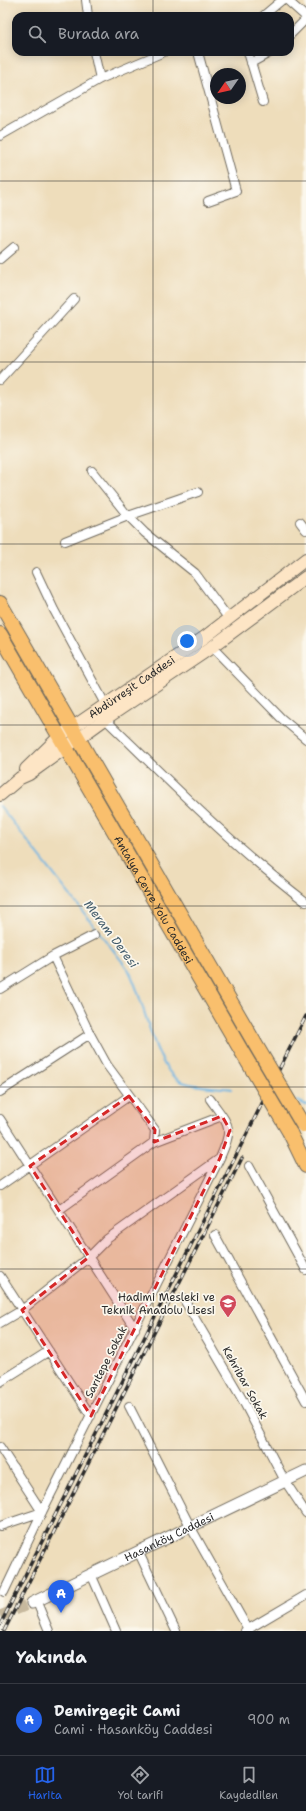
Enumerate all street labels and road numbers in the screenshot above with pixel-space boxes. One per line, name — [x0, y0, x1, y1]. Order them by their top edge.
street label: Abdürreşit Caddesi — [85, 652, 178, 722]
street label: Antalya Çevre Yolu Caddesi — [111, 833, 197, 967]
street label: Sarıtepe Sokak — [81, 1323, 131, 1401]
street label: Kehribar Sokak — [219, 1344, 271, 1422]
street label: Hasanköy Caddesi — [122, 1509, 216, 1565]

